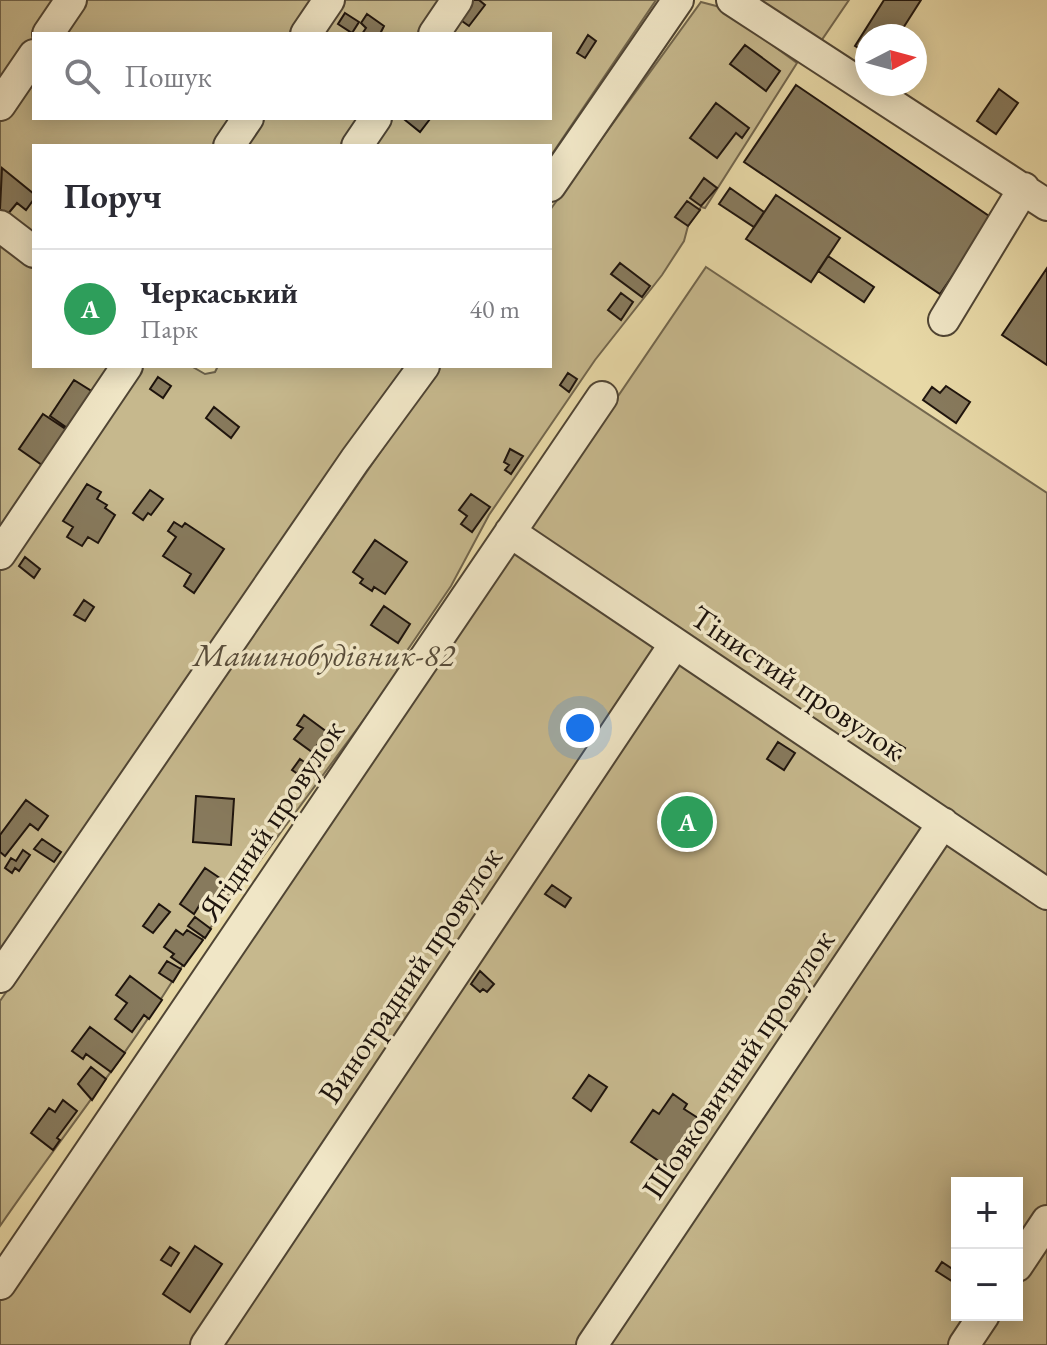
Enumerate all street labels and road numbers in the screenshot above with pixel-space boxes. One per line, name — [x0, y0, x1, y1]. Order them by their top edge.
street label: Тінистий провулок — [682, 596, 914, 770]
street label: Ягідний провулок — [188, 711, 354, 929]
street label: Виноградний провулок — [308, 838, 512, 1112]
street label: Шовковичний провулок — [632, 921, 844, 1207]

